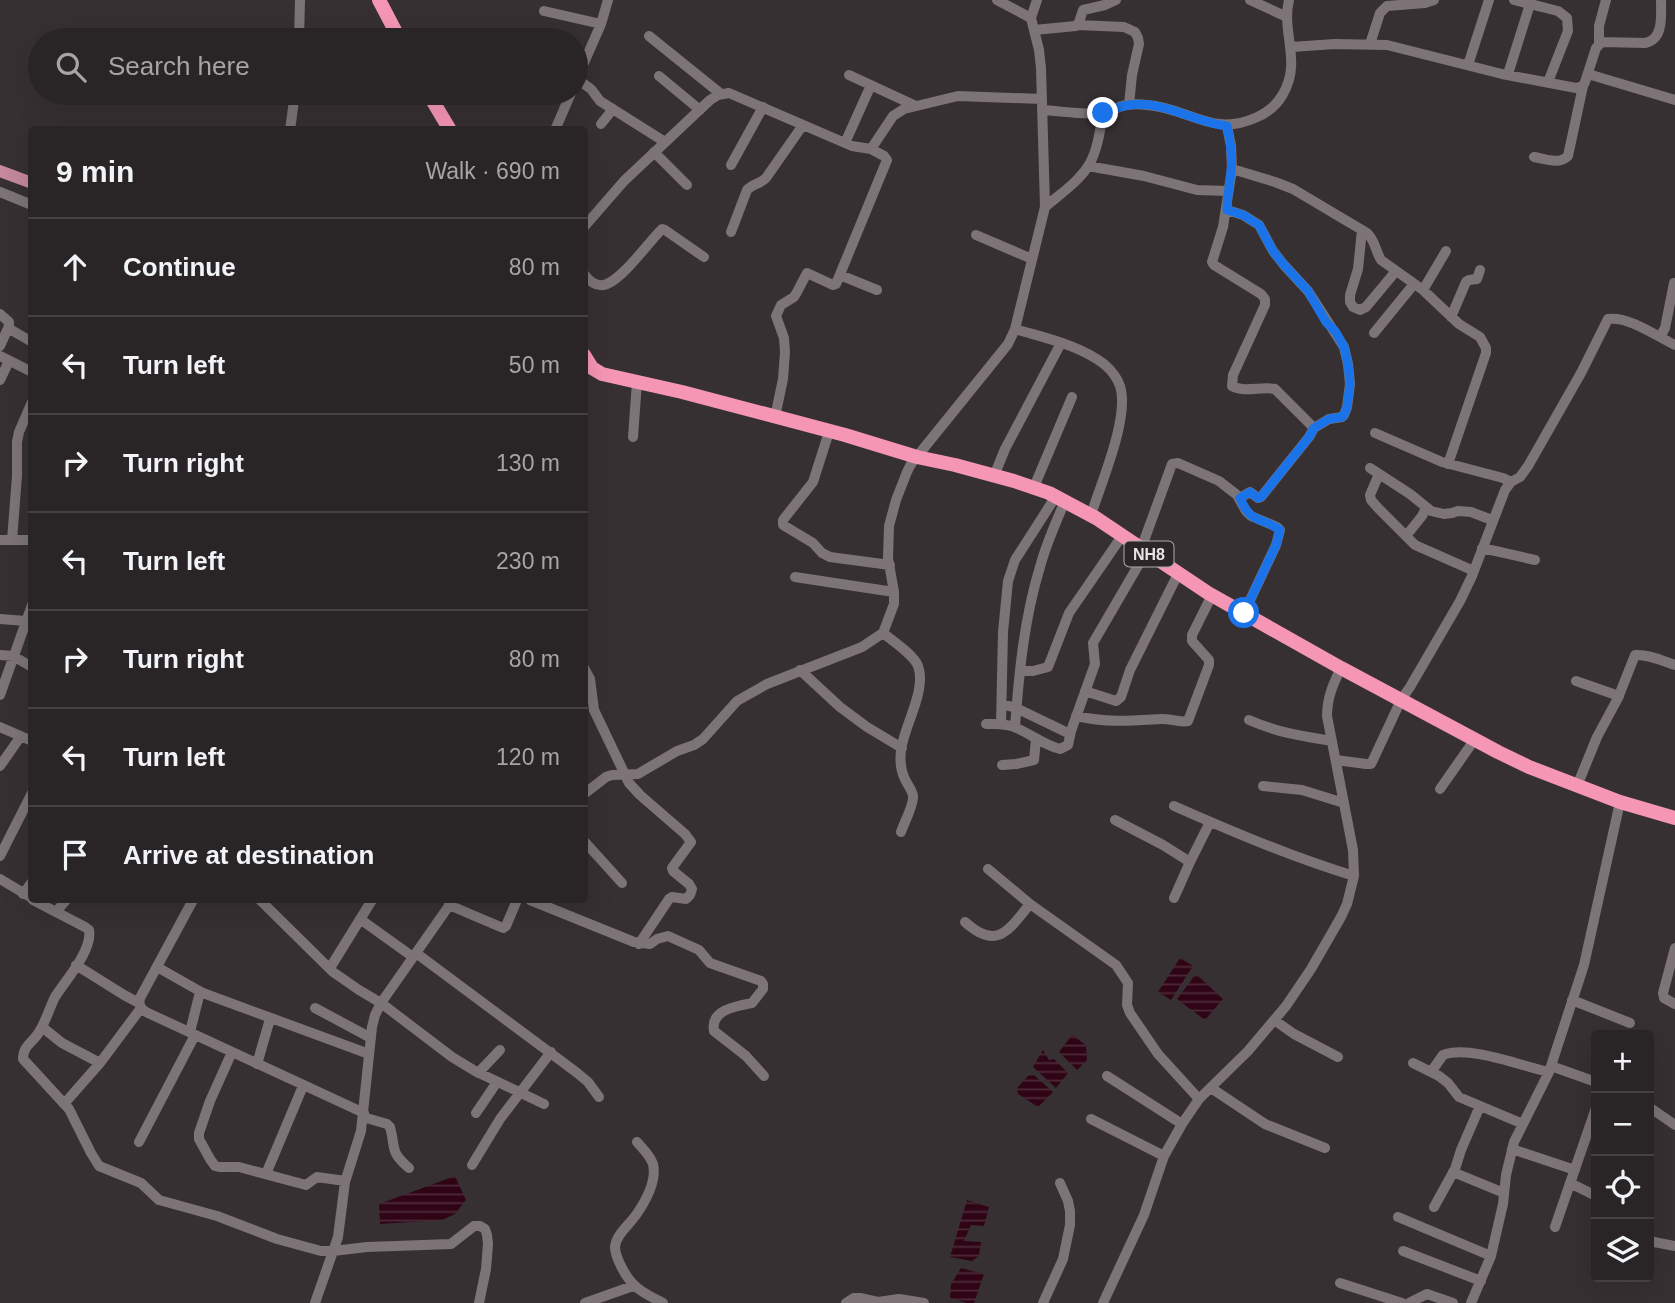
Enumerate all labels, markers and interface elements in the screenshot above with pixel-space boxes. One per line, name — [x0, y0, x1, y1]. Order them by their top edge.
search box — [28, 28, 588, 105]
icon: search — [52, 48, 90, 86]
text: Search here — [108, 51, 250, 81]
route end — [1087, 97, 1118, 128]
text: 9 min — [56, 155, 134, 188]
text: Walk · 690 m — [425, 158, 560, 184]
icon: ahead — [56, 248, 94, 286]
text: Continue — [123, 252, 236, 282]
text: 80 m — [509, 254, 560, 280]
icon: left — [56, 346, 94, 384]
text: Turn left — [123, 350, 225, 380]
text: 50 m — [509, 352, 560, 378]
icon: right — [56, 444, 94, 482]
text: Turn right — [123, 448, 244, 478]
text: 130 m — [496, 450, 560, 476]
road number: NH8 — [1124, 541, 1174, 566]
icon: left — [56, 542, 94, 580]
text: Turn left — [123, 546, 225, 576]
text: 230 m — [496, 548, 560, 574]
route start — [1228, 597, 1259, 628]
icon: right — [56, 640, 94, 678]
text: Turn right — [123, 644, 244, 674]
text: 80 m — [509, 646, 560, 672]
icon: left — [56, 738, 94, 776]
text: Turn left — [123, 742, 225, 772]
text: 120 m — [496, 744, 560, 770]
icon: arrive — [56, 836, 94, 874]
text: Arrive at destination — [123, 840, 374, 870]
map controls — [1591, 1030, 1654, 1282]
button: + — [1591, 1030, 1654, 1093]
button: − — [1591, 1093, 1654, 1156]
button: locate — [1591, 1156, 1654, 1219]
button: layers — [1591, 1219, 1654, 1282]

